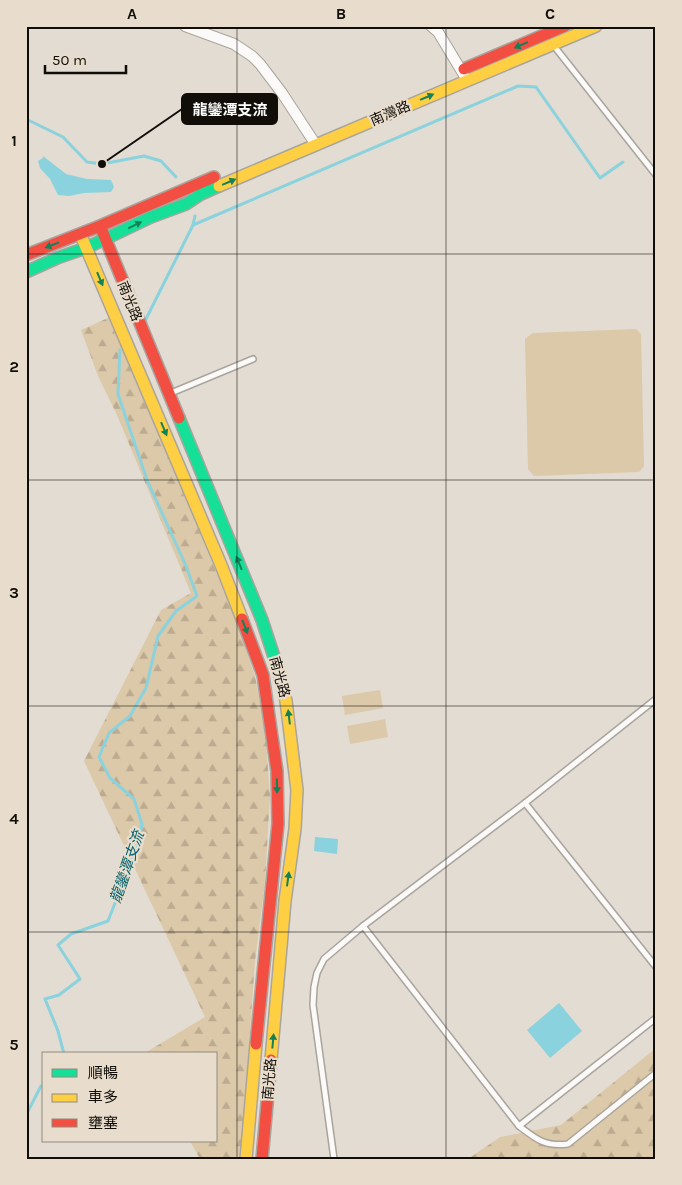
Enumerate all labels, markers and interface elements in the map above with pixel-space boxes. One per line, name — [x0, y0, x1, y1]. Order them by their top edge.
text: A — [127, 4, 137, 23]
text: B — [336, 4, 346, 23]
text: C — [545, 4, 555, 23]
scale bar — [45, 42, 126, 74]
one-way arrow — [514, 42, 528, 50]
text: 50 m — [52, 51, 87, 69]
one-way arrow — [420, 93, 434, 101]
callout: 龍鑾潭支流 — [182, 94, 277, 124]
street label: 南灣路 — [368, 97, 413, 129]
text: 龍鑾潭支流 — [192, 101, 268, 119]
text: 1 — [11, 131, 17, 150]
one-way arrow — [222, 178, 236, 186]
one-way arrow — [128, 220, 142, 228]
one-way arrow — [45, 241, 59, 249]
one-way arrow — [97, 272, 105, 286]
street label: 南光路 — [114, 279, 145, 324]
text: 2 — [9, 357, 19, 376]
one-way arrow — [160, 421, 168, 436]
one-way arrow — [234, 556, 242, 570]
text: 3 — [9, 583, 19, 602]
one-way arrow — [242, 620, 249, 635]
street label: 南光路 — [266, 655, 293, 700]
one-way arrow — [285, 709, 293, 725]
one-way arrow — [273, 778, 281, 794]
text: 4 — [9, 809, 19, 828]
water label: 龍鑾潭支流 — [106, 827, 148, 905]
one-way arrow — [285, 870, 293, 886]
one-way arrow — [269, 1032, 277, 1048]
text: 5 — [9, 1035, 19, 1054]
legend — [42, 1052, 218, 1142]
street label: 南光路 — [259, 1057, 280, 1101]
text: 順暢 — [88, 1064, 118, 1082]
text: 車多 — [88, 1088, 118, 1106]
text: 壅塞 — [88, 1114, 118, 1132]

